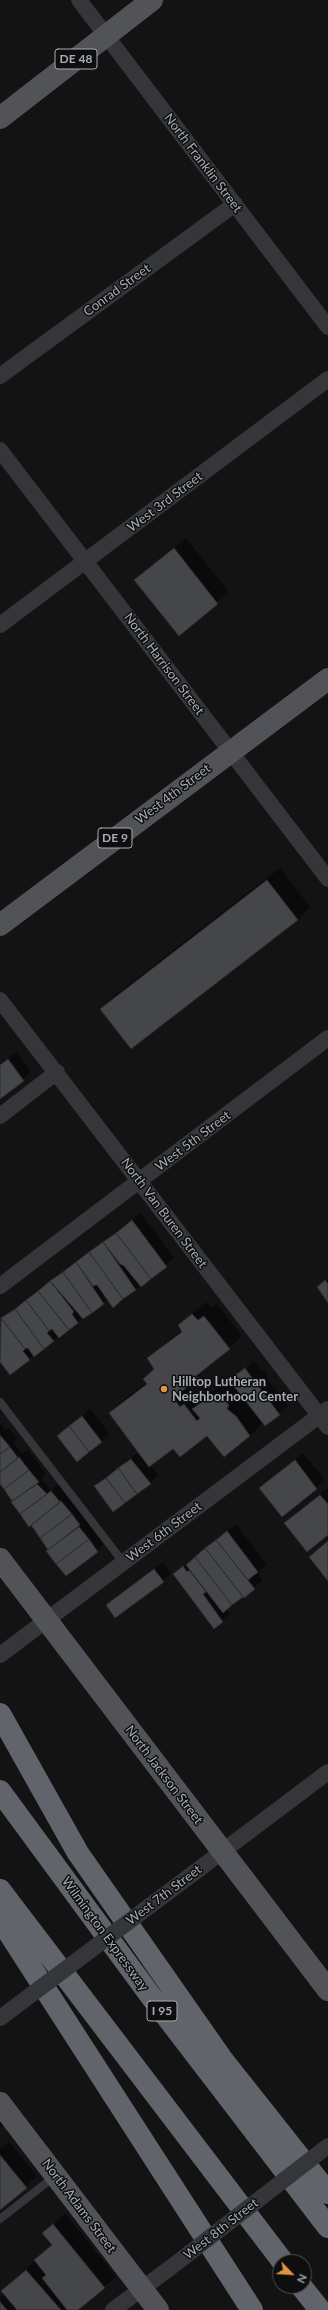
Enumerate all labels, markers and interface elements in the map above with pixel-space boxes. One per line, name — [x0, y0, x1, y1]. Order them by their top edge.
road number: DE 48 — [55, 49, 97, 69]
street label: North Franklin Street — [161, 110, 245, 216]
street label: Conrad Street — [80, 260, 154, 320]
street label: West 3rd Street — [124, 469, 206, 535]
street label: North Harrison Street — [121, 610, 207, 718]
street label: West 4th Street — [132, 761, 214, 827]
road number: DE 9 — [98, 828, 132, 848]
street label: West 5th Street — [152, 1108, 234, 1174]
street label: North Van Buren Street — [118, 1155, 210, 1271]
place label: Hilltop Lutheran Neighborhood Center — [172, 1374, 298, 1405]
marker: Hilltop Lutheran Neighborhood Center — [159, 1384, 169, 1394]
street label: West 6th Street — [123, 1499, 205, 1565]
street label: North Jackson Street — [122, 1723, 206, 1827]
street label: West 7th Street — [123, 1862, 205, 1928]
street label: Wilmington Expressway — [58, 1874, 152, 1994]
road number: I 95 — [147, 2001, 177, 2021]
street label: North Adams Street — [39, 2156, 119, 2256]
street label: West 8th Street — [181, 2195, 261, 2263]
north arrow — [272, 2254, 312, 2294]
text: N — [295, 2272, 310, 2285]

